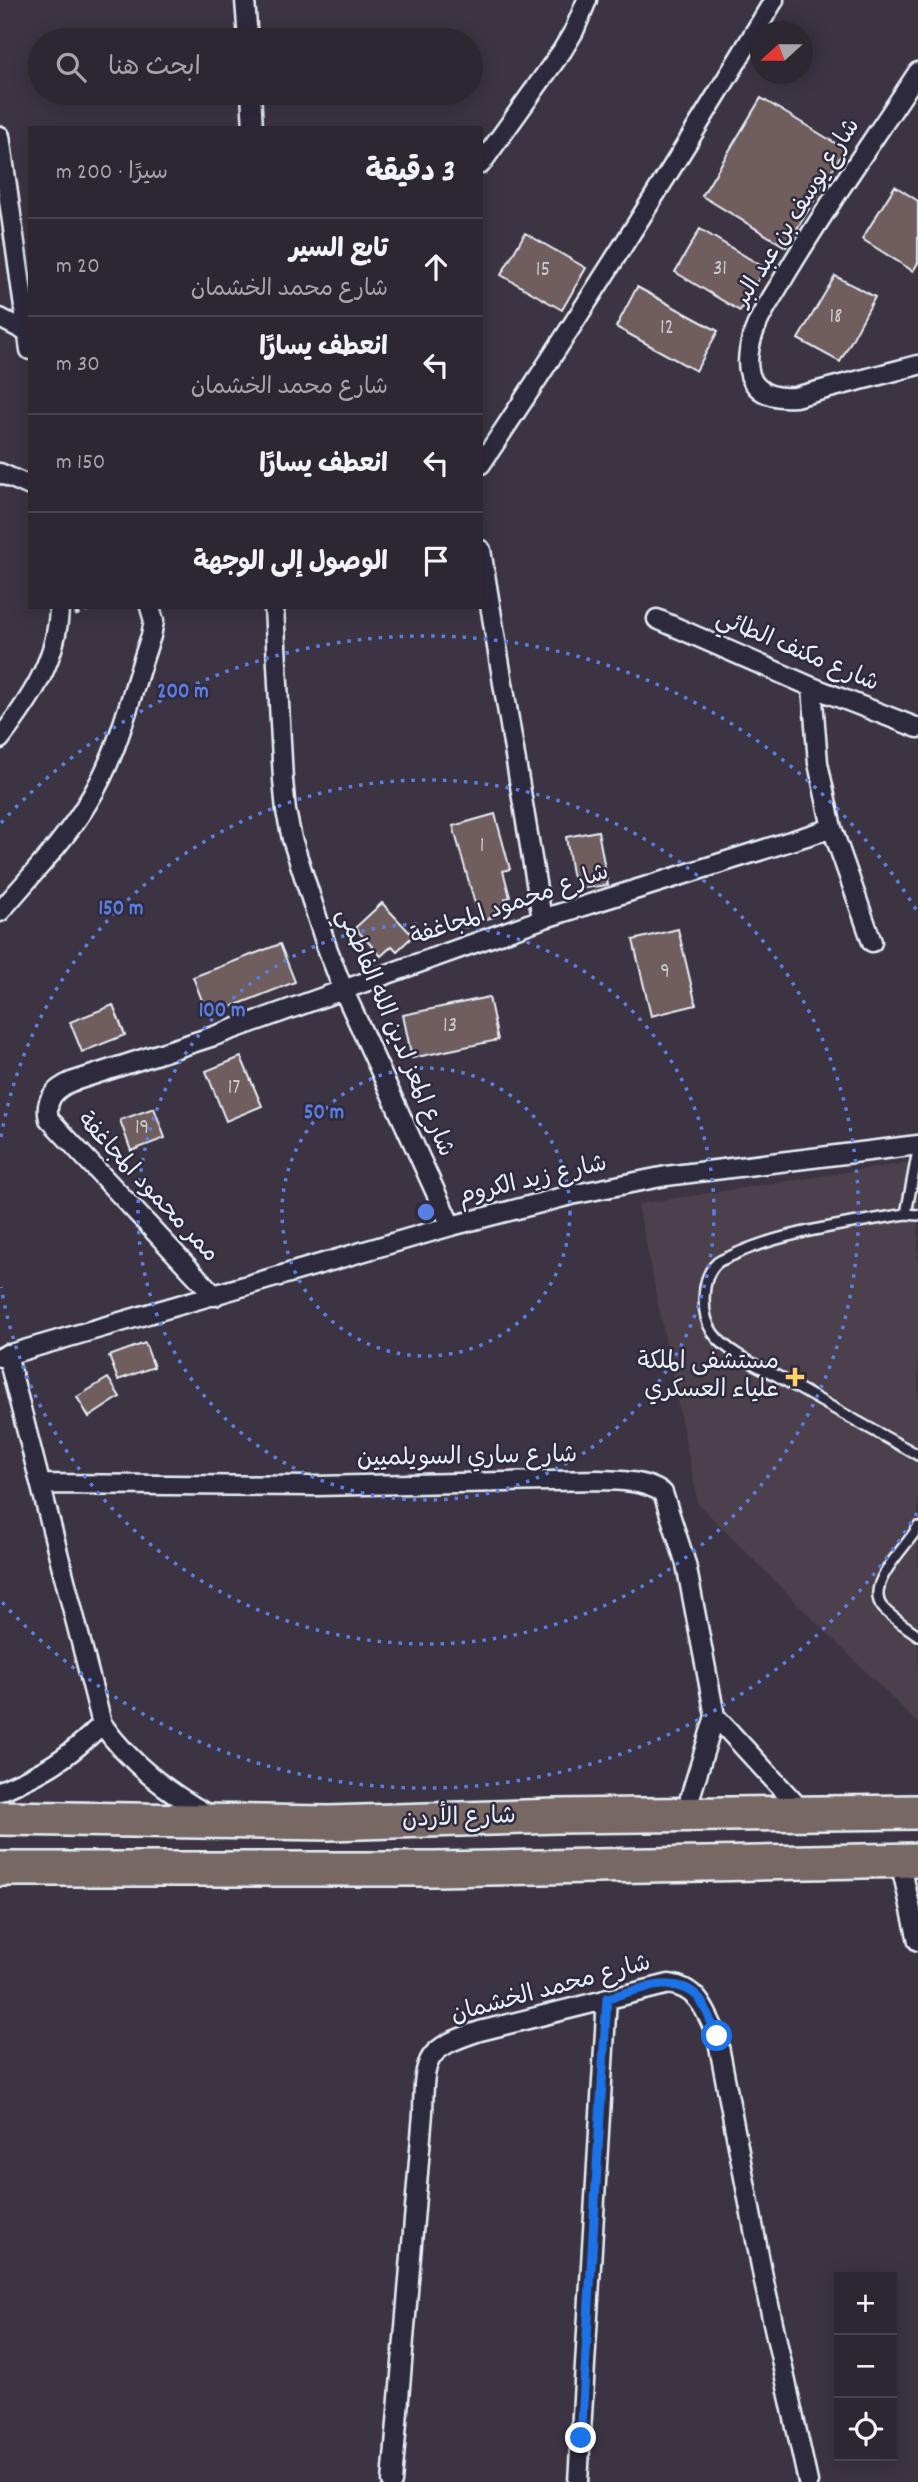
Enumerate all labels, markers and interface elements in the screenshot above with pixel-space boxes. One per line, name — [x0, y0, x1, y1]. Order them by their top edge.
north arrow — [750, 21, 813, 84]
search box — [28, 28, 483, 105]
icon: search — [52, 48, 90, 86]
text: ابحث هنا — [108, 50, 201, 87]
street label: شارع يوسف بن عبد البر — [725, 112, 870, 315]
text: 3 دقيقة — [366, 153, 455, 196]
text: سيرًا · 200 m — [56, 157, 168, 190]
text: تابع السير — [289, 232, 388, 269]
icon: ahead — [417, 248, 455, 286]
text: 20 m — [56, 251, 100, 284]
house number: 31 — [713, 255, 727, 285]
house number: 15 — [536, 256, 550, 286]
text: شارع محمد الخشمان — [191, 274, 388, 307]
house number: 18 — [829, 303, 843, 333]
house number: 12 — [660, 314, 674, 344]
text: انعطف يسارًا — [259, 330, 388, 367]
icon: left — [417, 346, 455, 384]
text: 30 m — [56, 349, 100, 382]
text: شارع محمد الخشمان — [191, 372, 388, 405]
icon: left — [417, 444, 455, 482]
text: 150 m — [56, 447, 105, 480]
text: انعطف يسارًا — [259, 447, 388, 484]
icon: arrive — [417, 542, 455, 580]
text: الوصول إلى الوجهة — [193, 545, 388, 582]
street label: شارع مكنف الطائي — [710, 602, 884, 703]
text: 200 m — [157, 678, 209, 708]
house number: 1 — [480, 832, 484, 862]
street label: شارع محمود المجاغفة — [406, 856, 614, 956]
text: 150 m — [98, 895, 144, 925]
street label: شارع المعز لدين الله الفاطمي — [325, 903, 462, 1163]
house number: 9 — [660, 958, 670, 988]
text: 100 m — [199, 997, 245, 1027]
house number: 13 — [443, 1012, 457, 1042]
house number: 17 — [228, 1074, 240, 1104]
text: 50 m — [304, 1099, 344, 1129]
street label: ممر محمود المجاغفة — [68, 1105, 226, 1271]
house number: 19 — [135, 1114, 149, 1144]
street label: شارع زيد الكروم — [455, 1147, 611, 1215]
centre of rings — [414, 1200, 438, 1224]
place label: مستشفى الملكة علياء العسكري — [638, 1346, 779, 1408]
marker: مستشفى الملكة علياء العسكري — [785, 1367, 805, 1387]
street label: شارع ساري السويلميين — [357, 1439, 577, 1477]
street label: شارع الأردن — [401, 1797, 516, 1838]
street label: شارع محمد الخشمان — [447, 1947, 655, 2033]
route start — [701, 2020, 732, 2051]
map controls — [834, 2272, 897, 2461]
button: + — [834, 2272, 897, 2335]
button: − — [834, 2335, 897, 2398]
button: locate — [834, 2398, 897, 2461]
route end — [565, 2422, 596, 2453]

